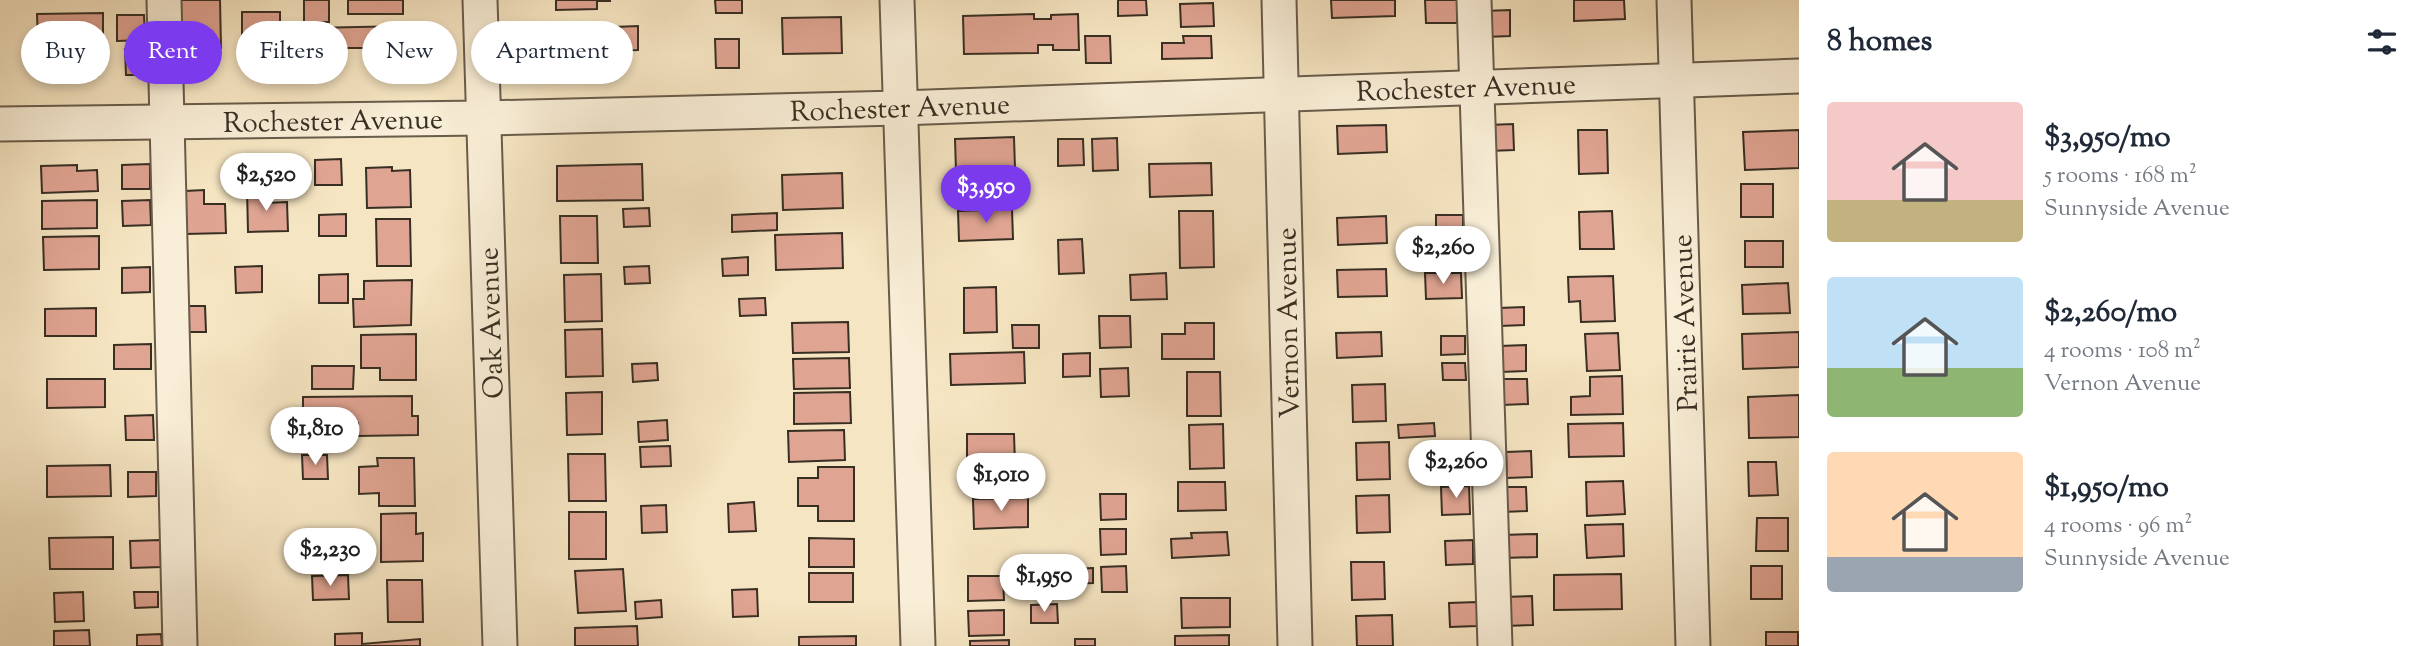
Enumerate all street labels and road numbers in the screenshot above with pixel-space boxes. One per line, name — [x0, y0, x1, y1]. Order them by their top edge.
street label: Rochester Avenue — [1355, 66, 1577, 114]
street label: Rochester Avenue — [789, 86, 1011, 134]
street label: Rochester Avenue — [223, 101, 443, 145]
street label: Vernon Avenue — [1268, 227, 1312, 419]
street label: Prairie Avenue — [1664, 234, 1710, 412]
street label: Oak Avenue — [470, 246, 516, 399]

